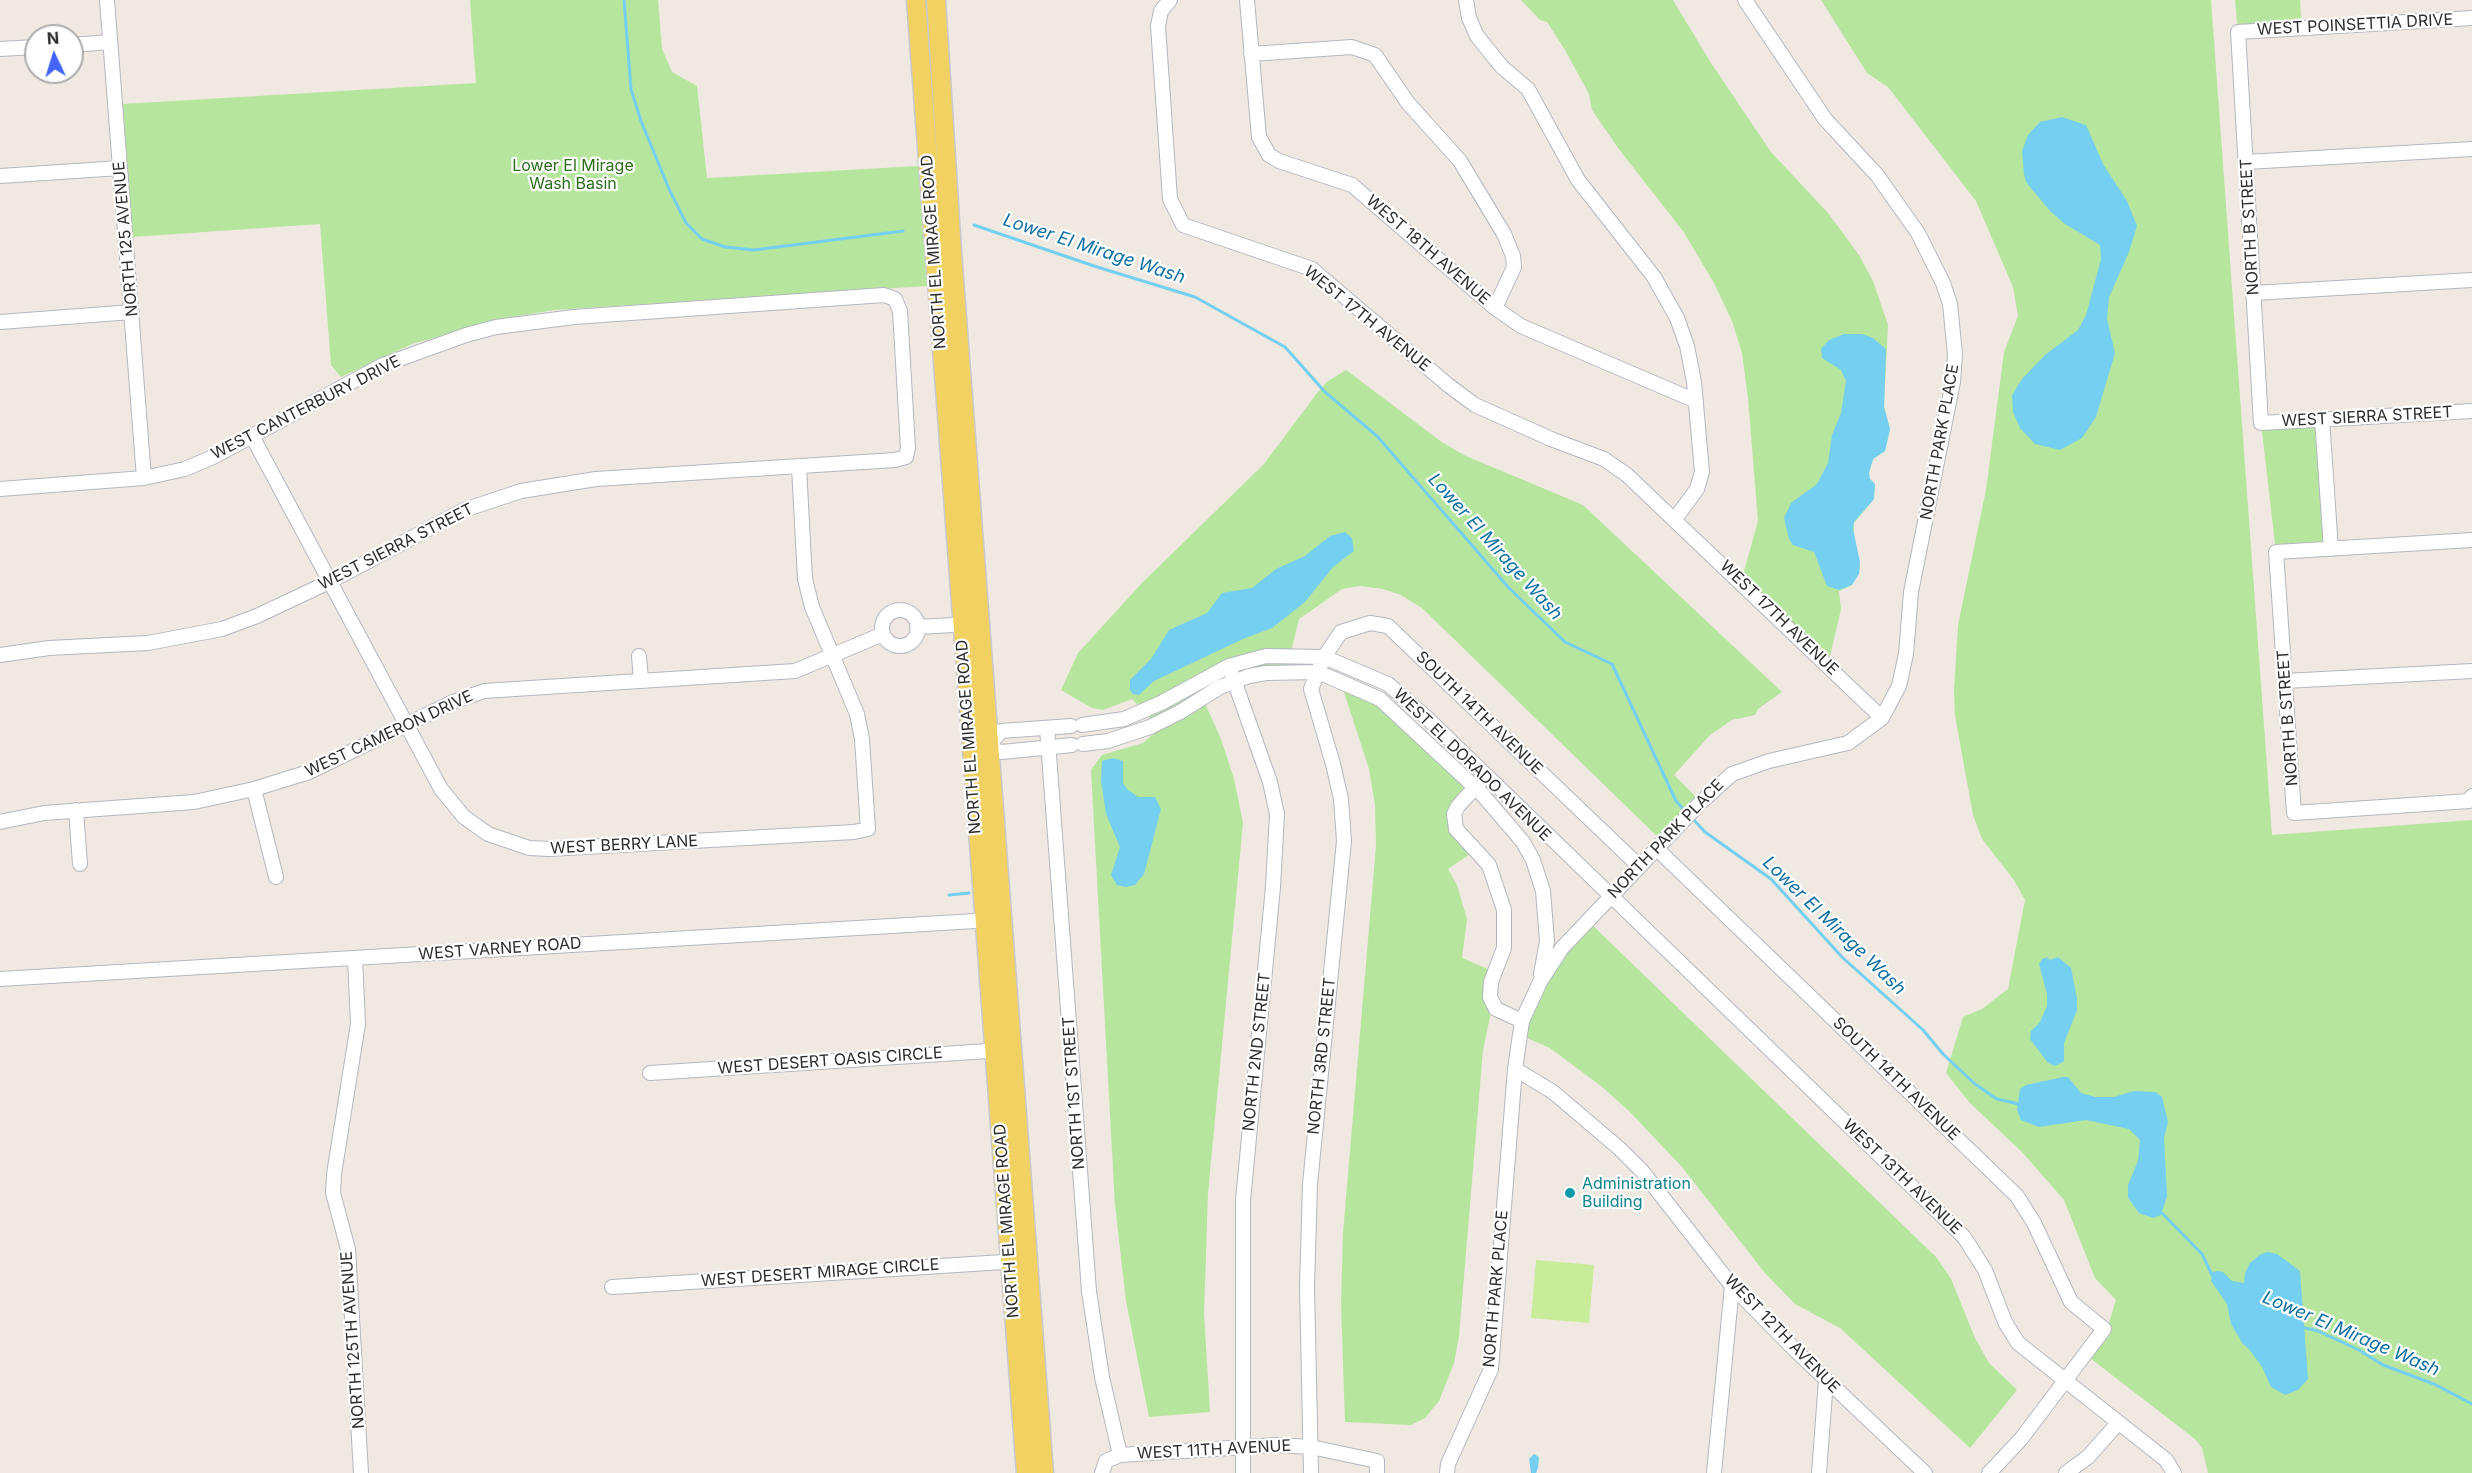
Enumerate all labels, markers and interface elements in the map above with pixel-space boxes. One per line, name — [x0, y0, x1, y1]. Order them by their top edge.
street label: WEST POINSETTIA DRIVE — [2256, 10, 2454, 40]
north arrow — [24, 24, 84, 84]
text: N — [46, 28, 60, 48]
street label: NORTH EL MIRAGE ROAD — [918, 154, 950, 350]
park label: Lower El Mirage Wash Basin — [512, 156, 634, 194]
street label: NORTH B STREET — [2237, 158, 2263, 296]
street label: NORTH 125 AVENUE — [110, 160, 142, 318]
street label: WEST 18TH AVENUE — [1362, 191, 1494, 309]
water label: Lower El Mirage Wash — [1000, 209, 1188, 289]
street label: WEST 17TH AVENUE — [1300, 262, 1434, 376]
street label: WEST CANTERBURY DRIVE — [208, 352, 404, 464]
street label: NORTH PARK PLACE — [1917, 363, 1963, 521]
street label: WEST SIERRA STREET — [2281, 403, 2453, 431]
water label: Lower El Mirage Wash — [1423, 469, 1567, 625]
street label: WEST SIERRA STREET — [315, 500, 477, 594]
street label: WEST 17TH AVENUE — [1716, 557, 1842, 679]
street label: NORTH EL MIRAGE ROAD — [953, 639, 985, 835]
street label: SOUTH 14TH AVENUE — [1412, 647, 1546, 779]
street label: NORTH B STREET — [2274, 649, 2302, 787]
street label: WEST EL DORADO AVENUE — [1389, 685, 1555, 845]
street label: WEST CAMERON DRIVE — [302, 687, 476, 781]
street label: NORTH PARK PLACE — [1604, 776, 1728, 902]
street label: WEST BERRY LANE — [550, 832, 698, 858]
water label: Lower El Mirage Wash — [1758, 852, 1910, 1000]
street label: WEST VARNEY ROAD — [418, 934, 582, 964]
street label: NORTH 2ND STREET — [1239, 972, 1275, 1132]
street label: NORTH 3RD STREET — [1304, 976, 1340, 1136]
street label: SOUTH 14TH AVENUE — [1829, 1013, 1963, 1145]
street label: NORTH 1ST STREET — [1059, 1016, 1089, 1170]
street label: WEST DESERT OASIS CIRCLE — [717, 1044, 943, 1078]
street label: WEST 13TH AVENUE — [1839, 1115, 1965, 1239]
street label: NORTH EL MIRAGE ROAD — [991, 1123, 1023, 1319]
place label: Administration Building — [1582, 1174, 1691, 1212]
marker: Administration Building — [1563, 1186, 1577, 1200]
street label: NORTH PARK PLACE — [1480, 1209, 1512, 1369]
street label: NORTH 125TH AVENUE — [337, 1250, 369, 1430]
street label: WEST DESERT MIRAGE CIRCLE — [700, 1255, 940, 1291]
street label: WEST 12TH AVENUE — [1720, 1271, 1844, 1397]
water label: Lower El Mirage Wash — [2259, 1287, 2443, 1381]
street label: WEST 11TH AVENUE — [1136, 1436, 1292, 1464]

